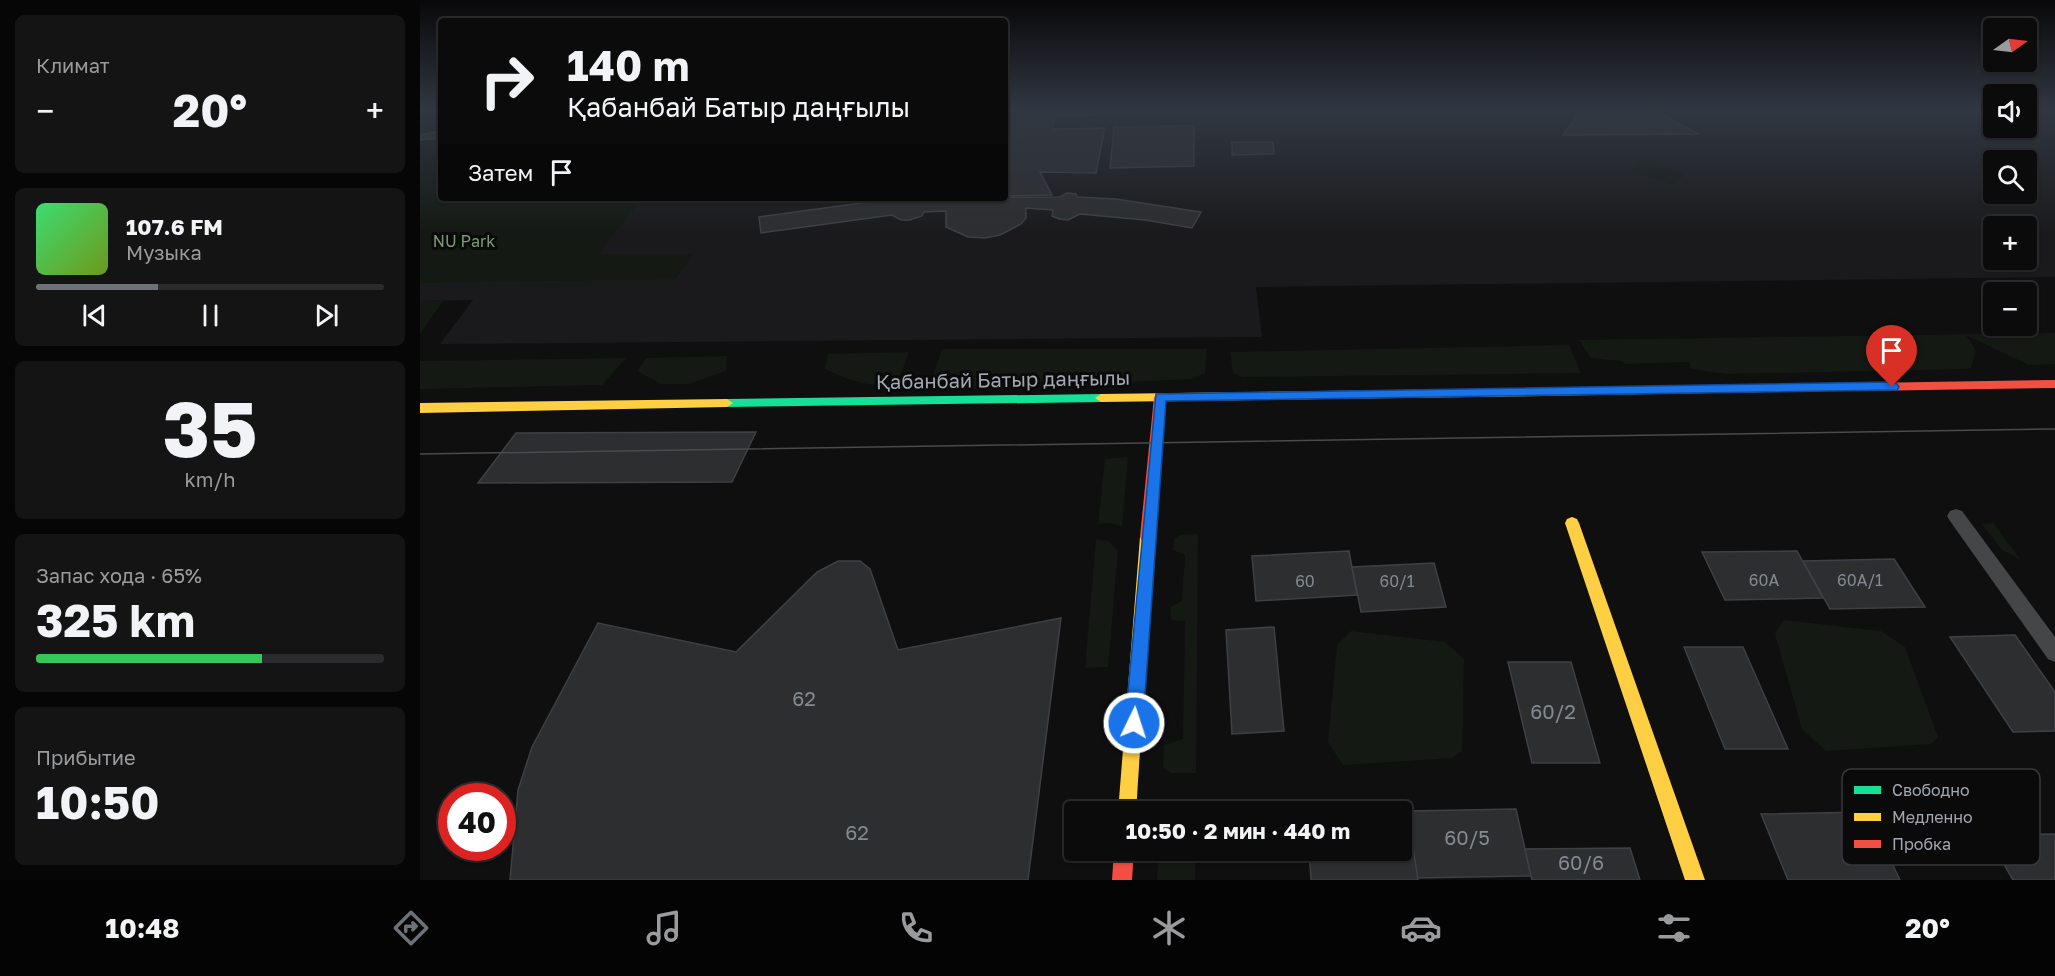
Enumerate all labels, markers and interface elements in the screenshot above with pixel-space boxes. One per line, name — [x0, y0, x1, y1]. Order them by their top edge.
north arrow — [1983, 18, 2037, 72]
map controls — [1983, 18, 2037, 336]
text: 140 m — [567, 40, 689, 90]
icon: right — [468, 42, 546, 120]
text: Климат — [36, 53, 110, 77]
text: 20° — [173, 83, 247, 137]
button: sound — [1983, 84, 2037, 138]
text: − — [36, 91, 54, 130]
text: + — [366, 91, 384, 130]
text: Қабанбай Батыр даңғылы — [567, 91, 910, 123]
button: search — [1983, 150, 2037, 204]
icon: arrive — [545, 156, 578, 189]
text: Затем — [468, 159, 533, 186]
text: 107.6 FM — [126, 213, 223, 240]
button: + — [1983, 216, 2037, 270]
park label: NU Park — [433, 231, 495, 251]
text: Музыка — [126, 240, 202, 264]
button: − — [1983, 282, 2037, 336]
icon: previous — [78, 299, 111, 332]
icon: pause — [194, 299, 227, 332]
icon: next — [310, 299, 343, 332]
pin — [1866, 325, 1917, 387]
icon: arrive — [1875, 334, 1908, 367]
street label: Қабанбай Батыр даңғылы — [876, 365, 1130, 393]
text: 35 — [162, 381, 258, 474]
text: km/h — [185, 467, 235, 491]
text: Запас хода · 65% — [36, 563, 202, 587]
house number: 60А — [1749, 570, 1779, 590]
house number: 60А/1 — [1837, 570, 1883, 590]
house number: 60 — [1295, 571, 1315, 591]
house number: 60/1 — [1379, 571, 1415, 591]
text: 325 km — [36, 593, 195, 647]
house number: 62 — [792, 686, 816, 710]
position arrow — [1102, 691, 1166, 755]
house number: 60/2 — [1530, 699, 1576, 723]
text: Прибытие — [36, 745, 136, 769]
legend — [1842, 769, 2040, 865]
text: 10:50 — [36, 775, 160, 829]
text: Свободно — [1892, 780, 1970, 800]
speed limit sign: 40 — [438, 783, 516, 861]
text: Медленно — [1892, 807, 1973, 827]
text: 10:50 · 2 мин · 440 m — [1126, 817, 1350, 844]
house number: 62 — [845, 820, 869, 844]
house number: 60/5 — [1444, 825, 1490, 849]
text: Пробка — [1892, 834, 1951, 854]
house number: 60/6 — [1558, 850, 1604, 874]
icon: directions — [390, 907, 432, 949]
icon: music — [643, 907, 685, 949]
icon: phone — [895, 907, 937, 949]
icon: climate — [1148, 907, 1190, 949]
icon: car — [1400, 907, 1442, 949]
icon: filters — [1653, 907, 1695, 949]
text: 10:48 — [105, 912, 180, 944]
text: 20° — [1905, 912, 1950, 944]

